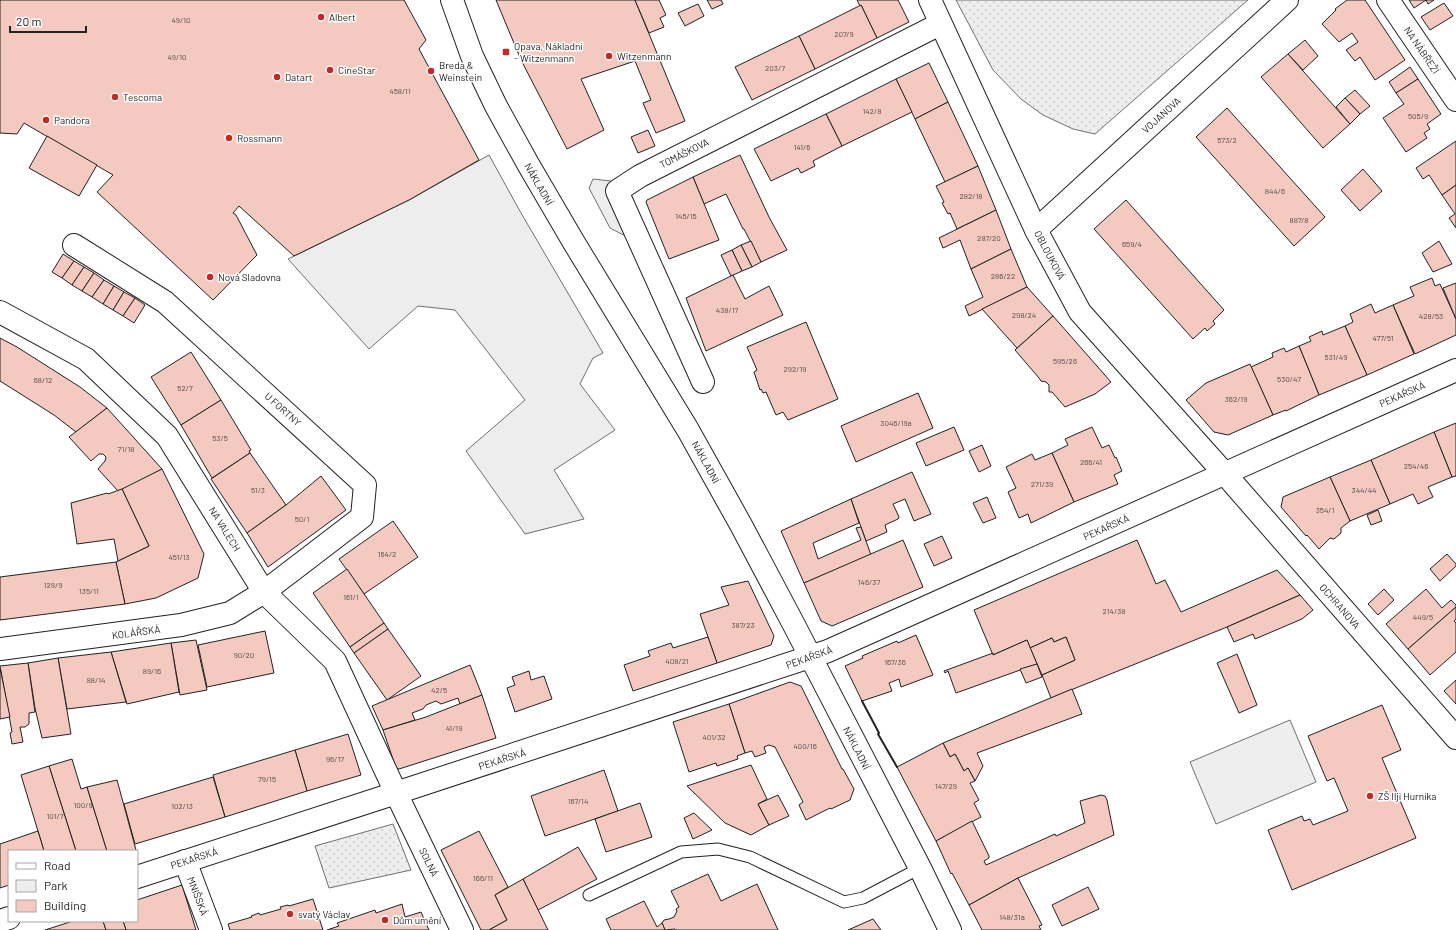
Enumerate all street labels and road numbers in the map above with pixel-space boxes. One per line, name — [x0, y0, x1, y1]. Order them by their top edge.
street label: NA NÁBŘEŽÍ — [1402, 24, 1442, 76]
street label: VOJANOVA — [1139, 95, 1183, 135]
street label: TOMÁŠKOVA — [658, 136, 710, 170]
street label: NÁKLADNÍ — [522, 161, 556, 208]
street label: OBLOUKOVÁ — [1032, 228, 1068, 282]
street label: PEKAŘSKÁ — [1377, 379, 1427, 409]
street label: U FORTNY — [262, 390, 304, 429]
street label: NÁKLADNÍ — [689, 439, 723, 486]
street label: NA VALECH — [207, 505, 243, 553]
street label: PEKAŘSKÁ — [1081, 512, 1131, 542]
street label: OCHRANOVA — [1317, 581, 1363, 631]
street label: KOLÁŘSKÁ — [111, 623, 161, 641]
street label: PEKAŘSKÁ — [784, 643, 834, 671]
street label: NÁKLADNÍ — [841, 724, 873, 772]
street label: PEKAŘSKÁ — [477, 746, 527, 772]
street label: PEKAŘSKÁ — [169, 845, 219, 871]
street label: SOLNÁ — [417, 846, 441, 878]
street label: MNIŠSKÁ — [185, 875, 211, 917]

